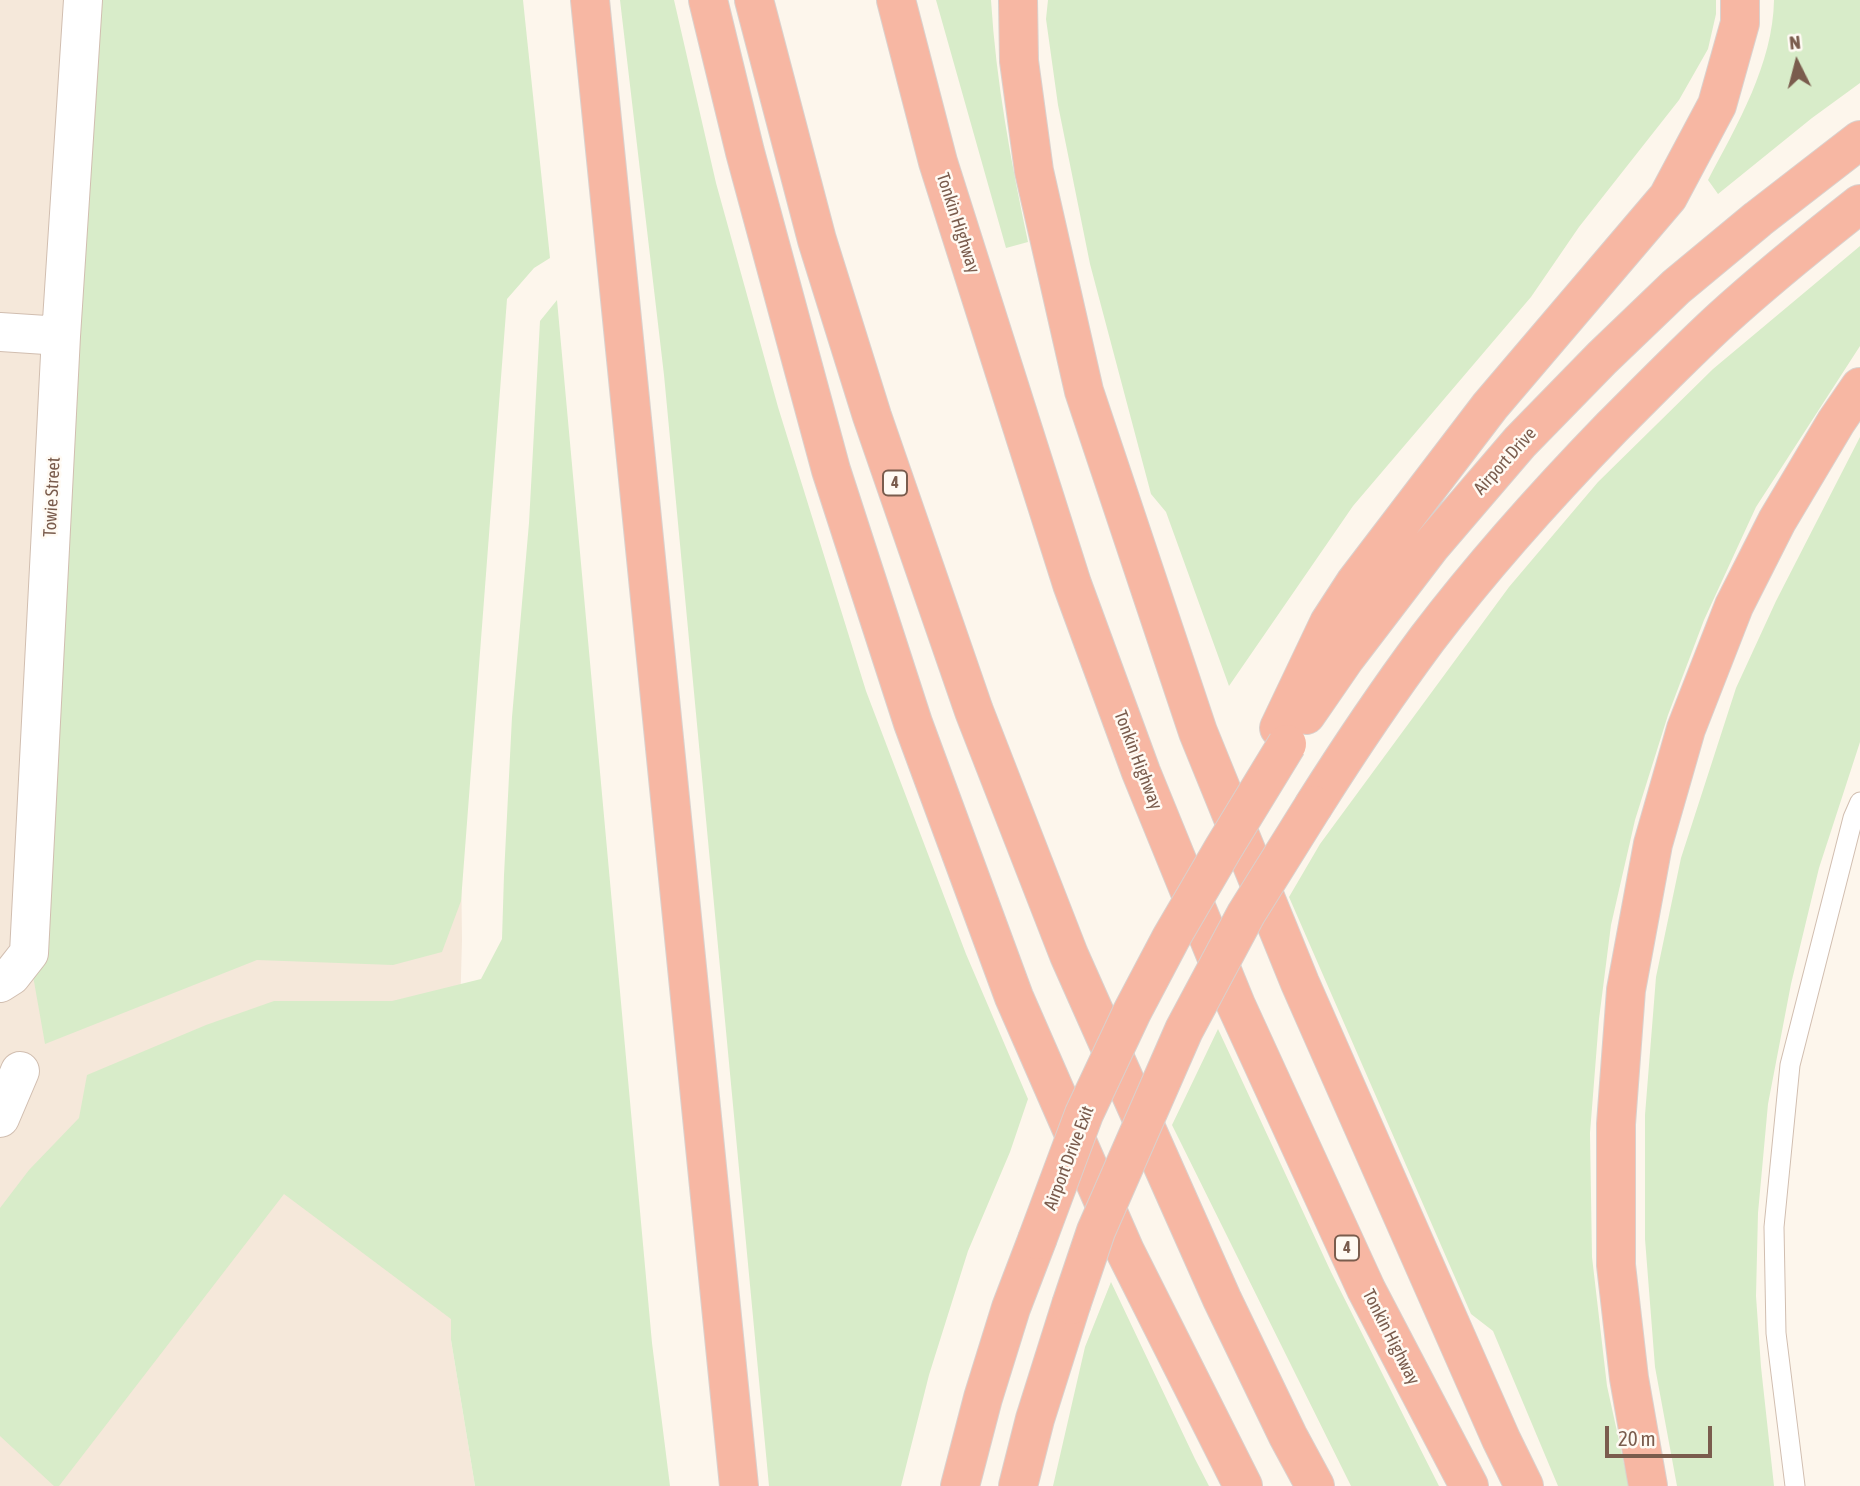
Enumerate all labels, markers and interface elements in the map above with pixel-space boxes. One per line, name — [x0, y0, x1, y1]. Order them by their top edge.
north arrow — [1762, 28, 1832, 98]
text: N — [1788, 31, 1802, 54]
street label: Tonkin Highway — [932, 170, 984, 276]
street label: Airport Drive — [1469, 423, 1541, 499]
street label: Towie Street — [39, 456, 65, 538]
road number: 4 — [883, 470, 907, 496]
street label: Tonkin Highway — [1109, 708, 1167, 812]
street label: Airport Drive Exit — [1039, 1103, 1099, 1213]
road number: 4 — [1335, 1236, 1359, 1260]
street label: Tonkin Highway — [1358, 1286, 1424, 1388]
scale bar — [1608, 1412, 1715, 1456]
text: 20 m — [1618, 1426, 1656, 1450]

